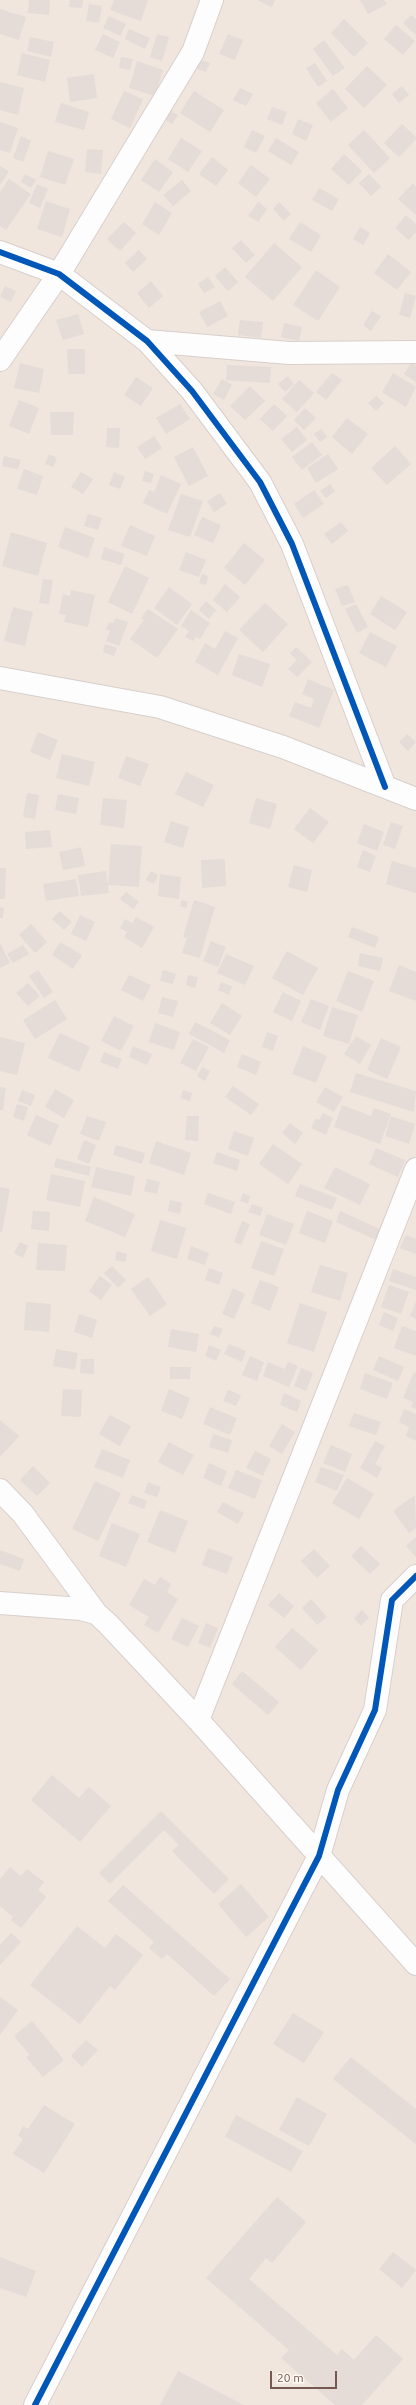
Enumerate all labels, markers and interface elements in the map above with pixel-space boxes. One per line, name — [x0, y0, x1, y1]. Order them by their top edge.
scale bar — [272, 2363, 339, 2389]
text: 20 m — [277, 2371, 304, 2384]

